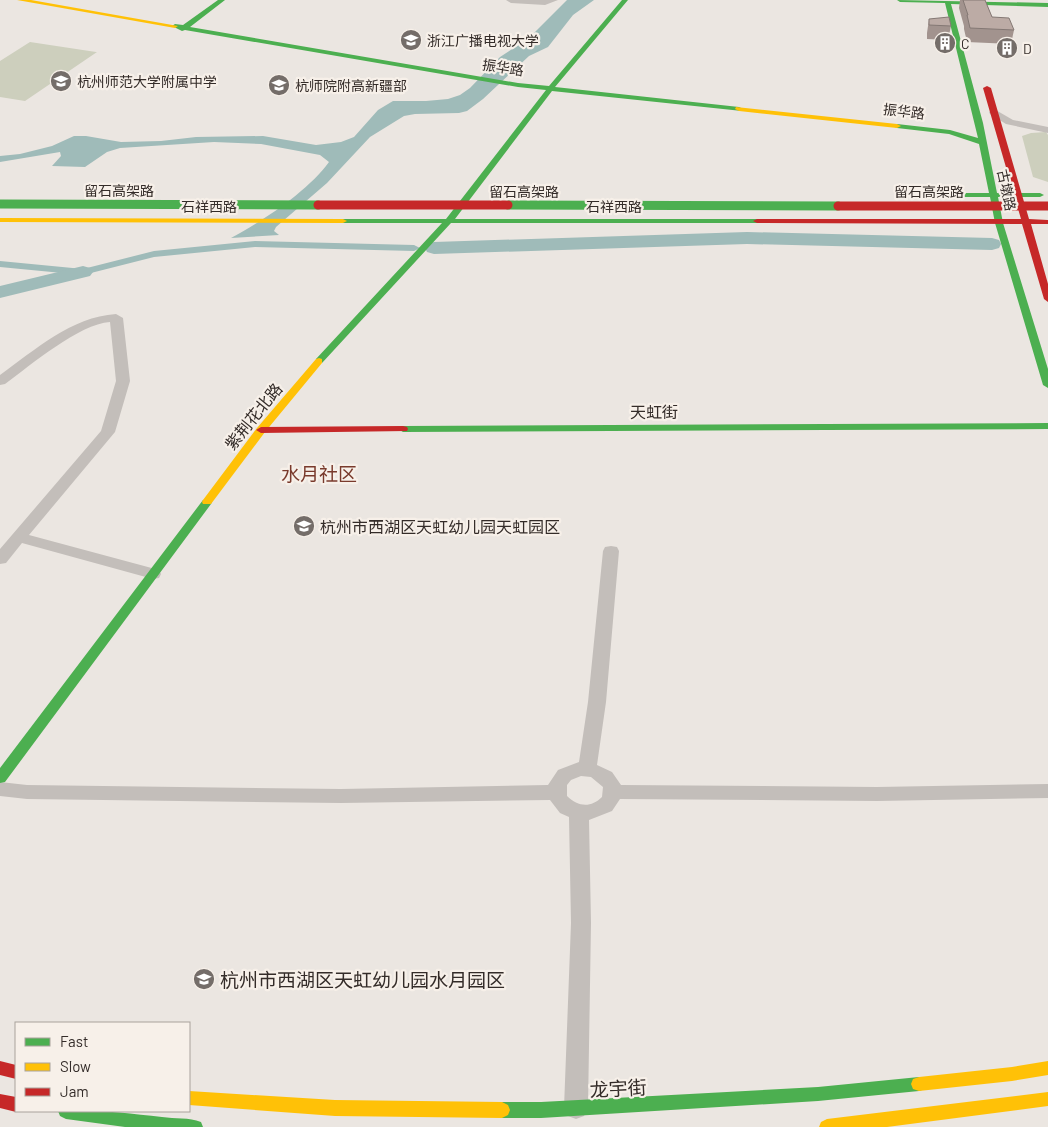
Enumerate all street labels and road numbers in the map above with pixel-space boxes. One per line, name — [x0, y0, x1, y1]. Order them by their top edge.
street label: 振华路 — [481, 55, 525, 79]
street label: 振华路 — [882, 100, 926, 122]
street label: 古墩路 — [994, 168, 1020, 212]
street label: 留石高架路 — [84, 182, 154, 199]
street label: 留石高架路 — [489, 183, 559, 200]
street label: 留石高架路 — [894, 183, 964, 200]
street label: 石祥西路 — [181, 198, 237, 215]
street label: 石祥西路 — [586, 198, 642, 215]
street label: 紫荆花北路 — [220, 379, 286, 453]
street label: 天虹街 — [630, 402, 678, 421]
street label: 龙宇街 — [589, 1075, 647, 1101]

